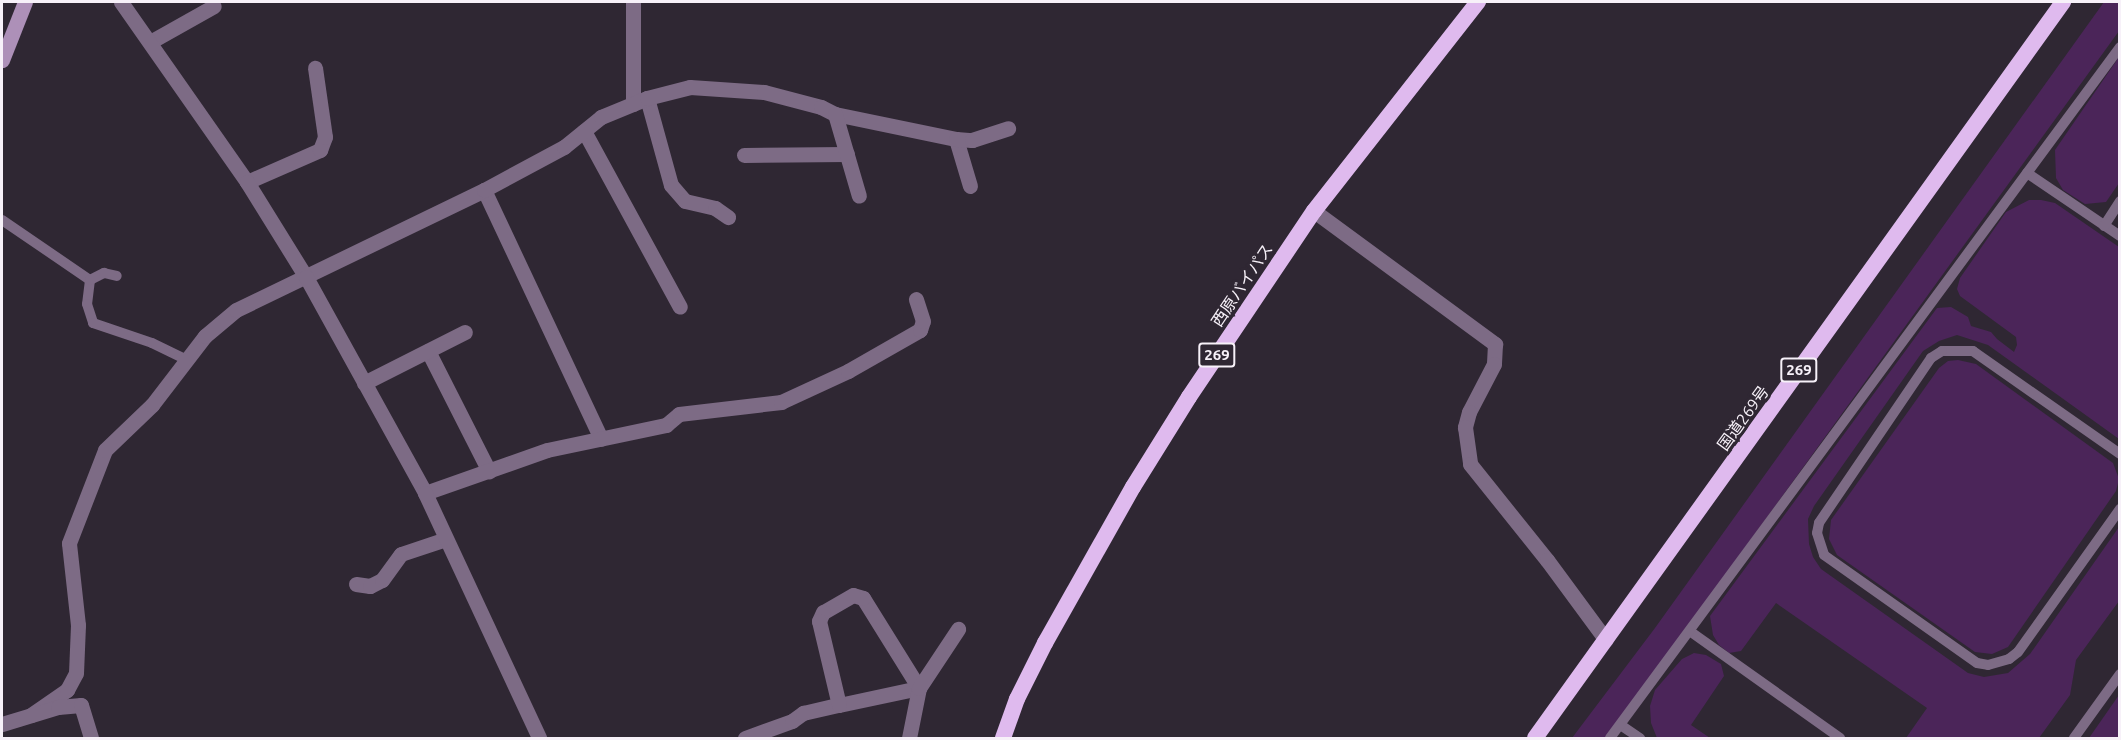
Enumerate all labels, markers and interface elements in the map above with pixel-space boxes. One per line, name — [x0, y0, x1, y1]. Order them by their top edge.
street label: 西原バイパス — [1207, 240, 1277, 330]
road number: 269 — [1198, 343, 1236, 367]
road number: 269 — [1780, 358, 1818, 382]
street label: 国道269号 — [1713, 382, 1773, 454]

